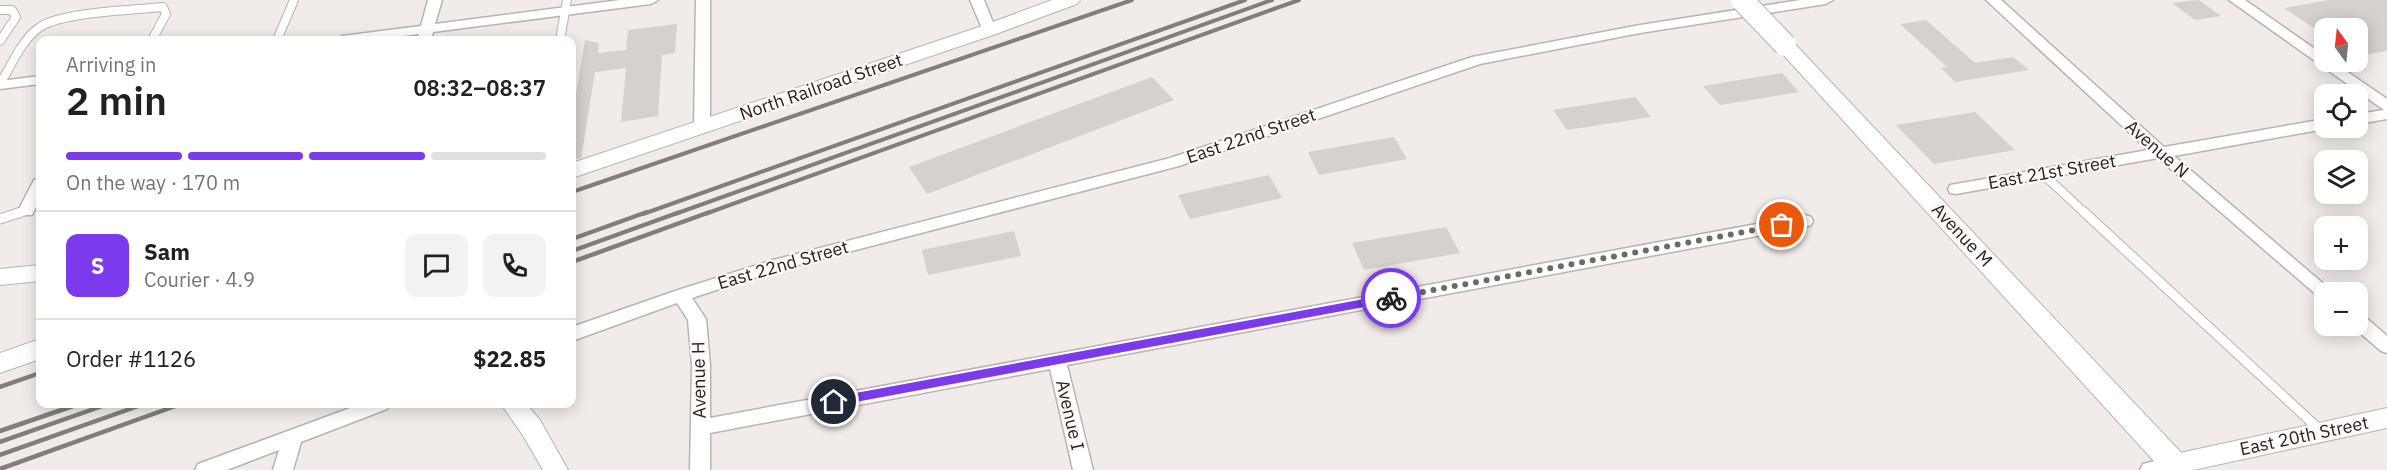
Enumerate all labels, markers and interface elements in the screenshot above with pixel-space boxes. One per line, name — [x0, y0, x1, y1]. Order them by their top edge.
north arrow — [2314, 18, 2368, 72]
map controls — [2314, 18, 2368, 336]
street label: North Railroad Street — [736, 48, 905, 125]
text: Arriving in — [66, 51, 156, 78]
text: 08:32–08:37 — [413, 73, 546, 102]
text: 2 min — [66, 75, 167, 126]
button: locate — [2314, 84, 2368, 138]
street label: East 22nd Street — [1183, 103, 1318, 168]
street label: Avenue N — [2121, 115, 2194, 183]
street label: East 21st Street — [1986, 149, 2118, 194]
button: layers — [2314, 150, 2368, 204]
text: On the way · 170 m — [66, 169, 240, 196]
street label: Avenue M — [1927, 198, 1998, 271]
pin — [1756, 199, 1807, 250]
icon: bag — [1765, 208, 1798, 241]
button: + — [2314, 216, 2368, 270]
button: chat — [405, 234, 468, 297]
button: phone — [483, 234, 546, 297]
street label: East 22nd Street — [715, 235, 851, 294]
text: Sam — [144, 237, 190, 266]
text: S — [91, 251, 104, 280]
text: Courier · 4.9 — [144, 266, 255, 293]
courier — [1361, 268, 1421, 328]
icon: bike — [1375, 282, 1408, 315]
button: − — [2314, 282, 2368, 336]
street label: Avenue H — [686, 341, 711, 419]
text: Order #1126 — [66, 344, 196, 373]
text: $22.85 — [473, 344, 546, 373]
pin — [808, 376, 859, 427]
street label: Avenue I — [1051, 377, 1090, 452]
icon: home — [817, 385, 850, 418]
street label: East 20th Street — [2237, 411, 2370, 460]

